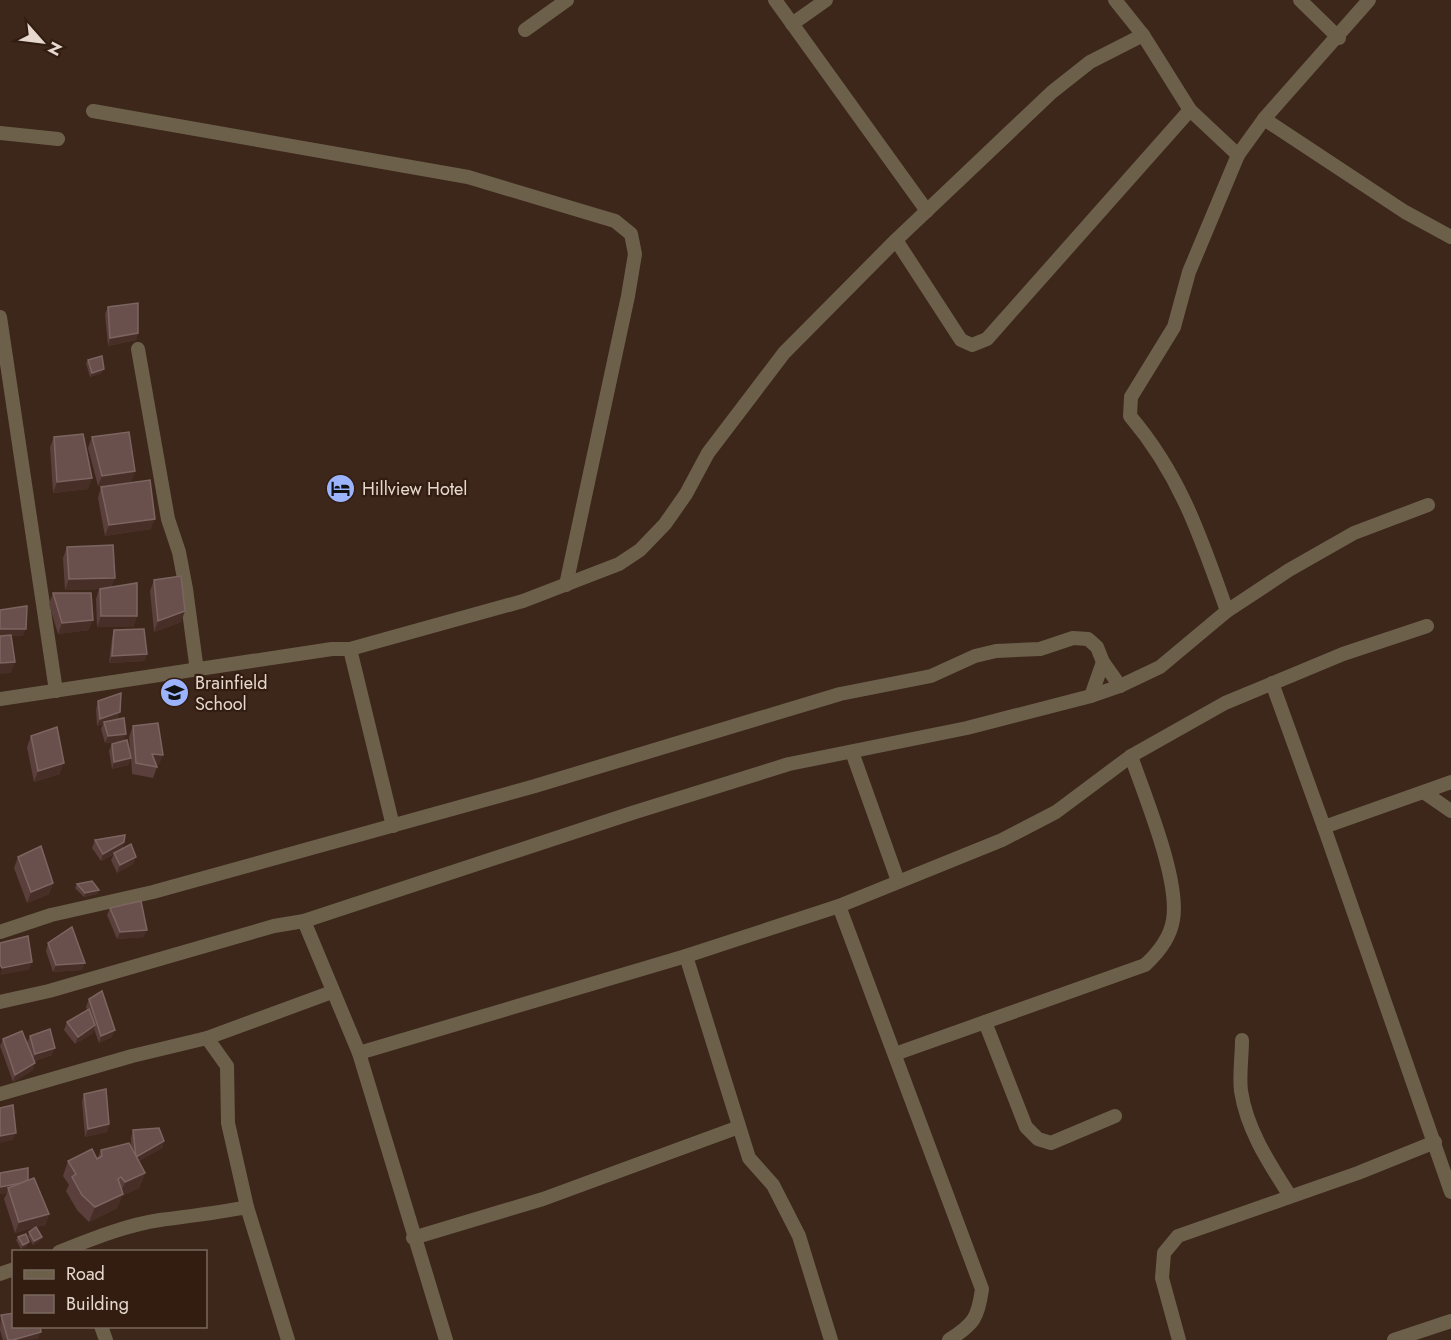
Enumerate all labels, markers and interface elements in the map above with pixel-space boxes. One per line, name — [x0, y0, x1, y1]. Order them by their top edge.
north arrow — [12, 12, 72, 72]
text: N — [42, 38, 68, 60]
hotel icon: Hillview Hotel — [325, 473, 357, 505]
place label: Hillview Hotel — [362, 476, 468, 502]
place label: Brainfield School — [195, 670, 268, 717]
school or university icon: Brainfield School — [158, 677, 190, 709]
legend — [12, 1250, 207, 1328]
text: Road — [66, 1261, 105, 1287]
text: Building — [66, 1291, 129, 1317]

